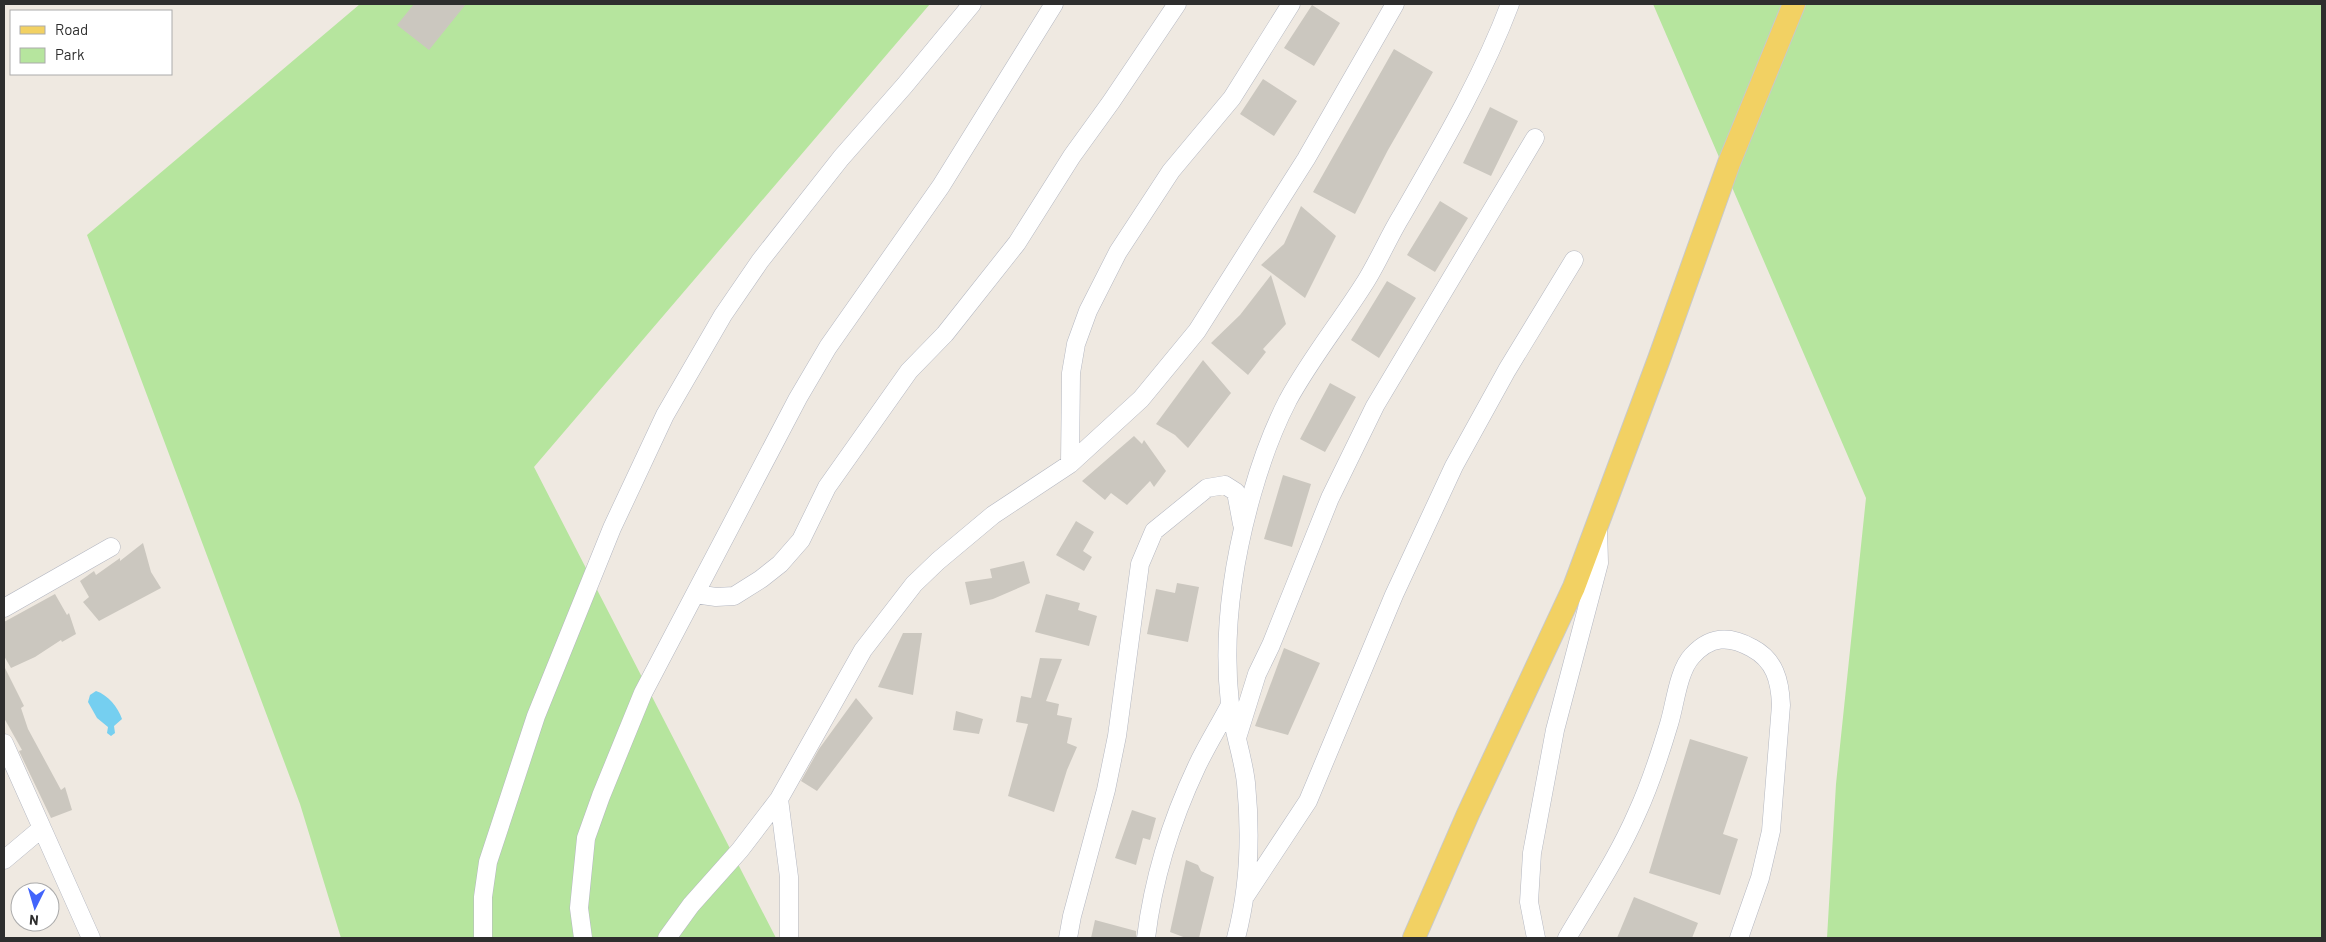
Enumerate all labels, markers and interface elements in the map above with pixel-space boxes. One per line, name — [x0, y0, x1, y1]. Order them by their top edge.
legend — [10, 10, 172, 75]
text: Road — [55, 20, 88, 38]
text: Park — [55, 45, 85, 63]
north arrow — [10, 882, 60, 932]
text: N — [28, 912, 39, 929]

